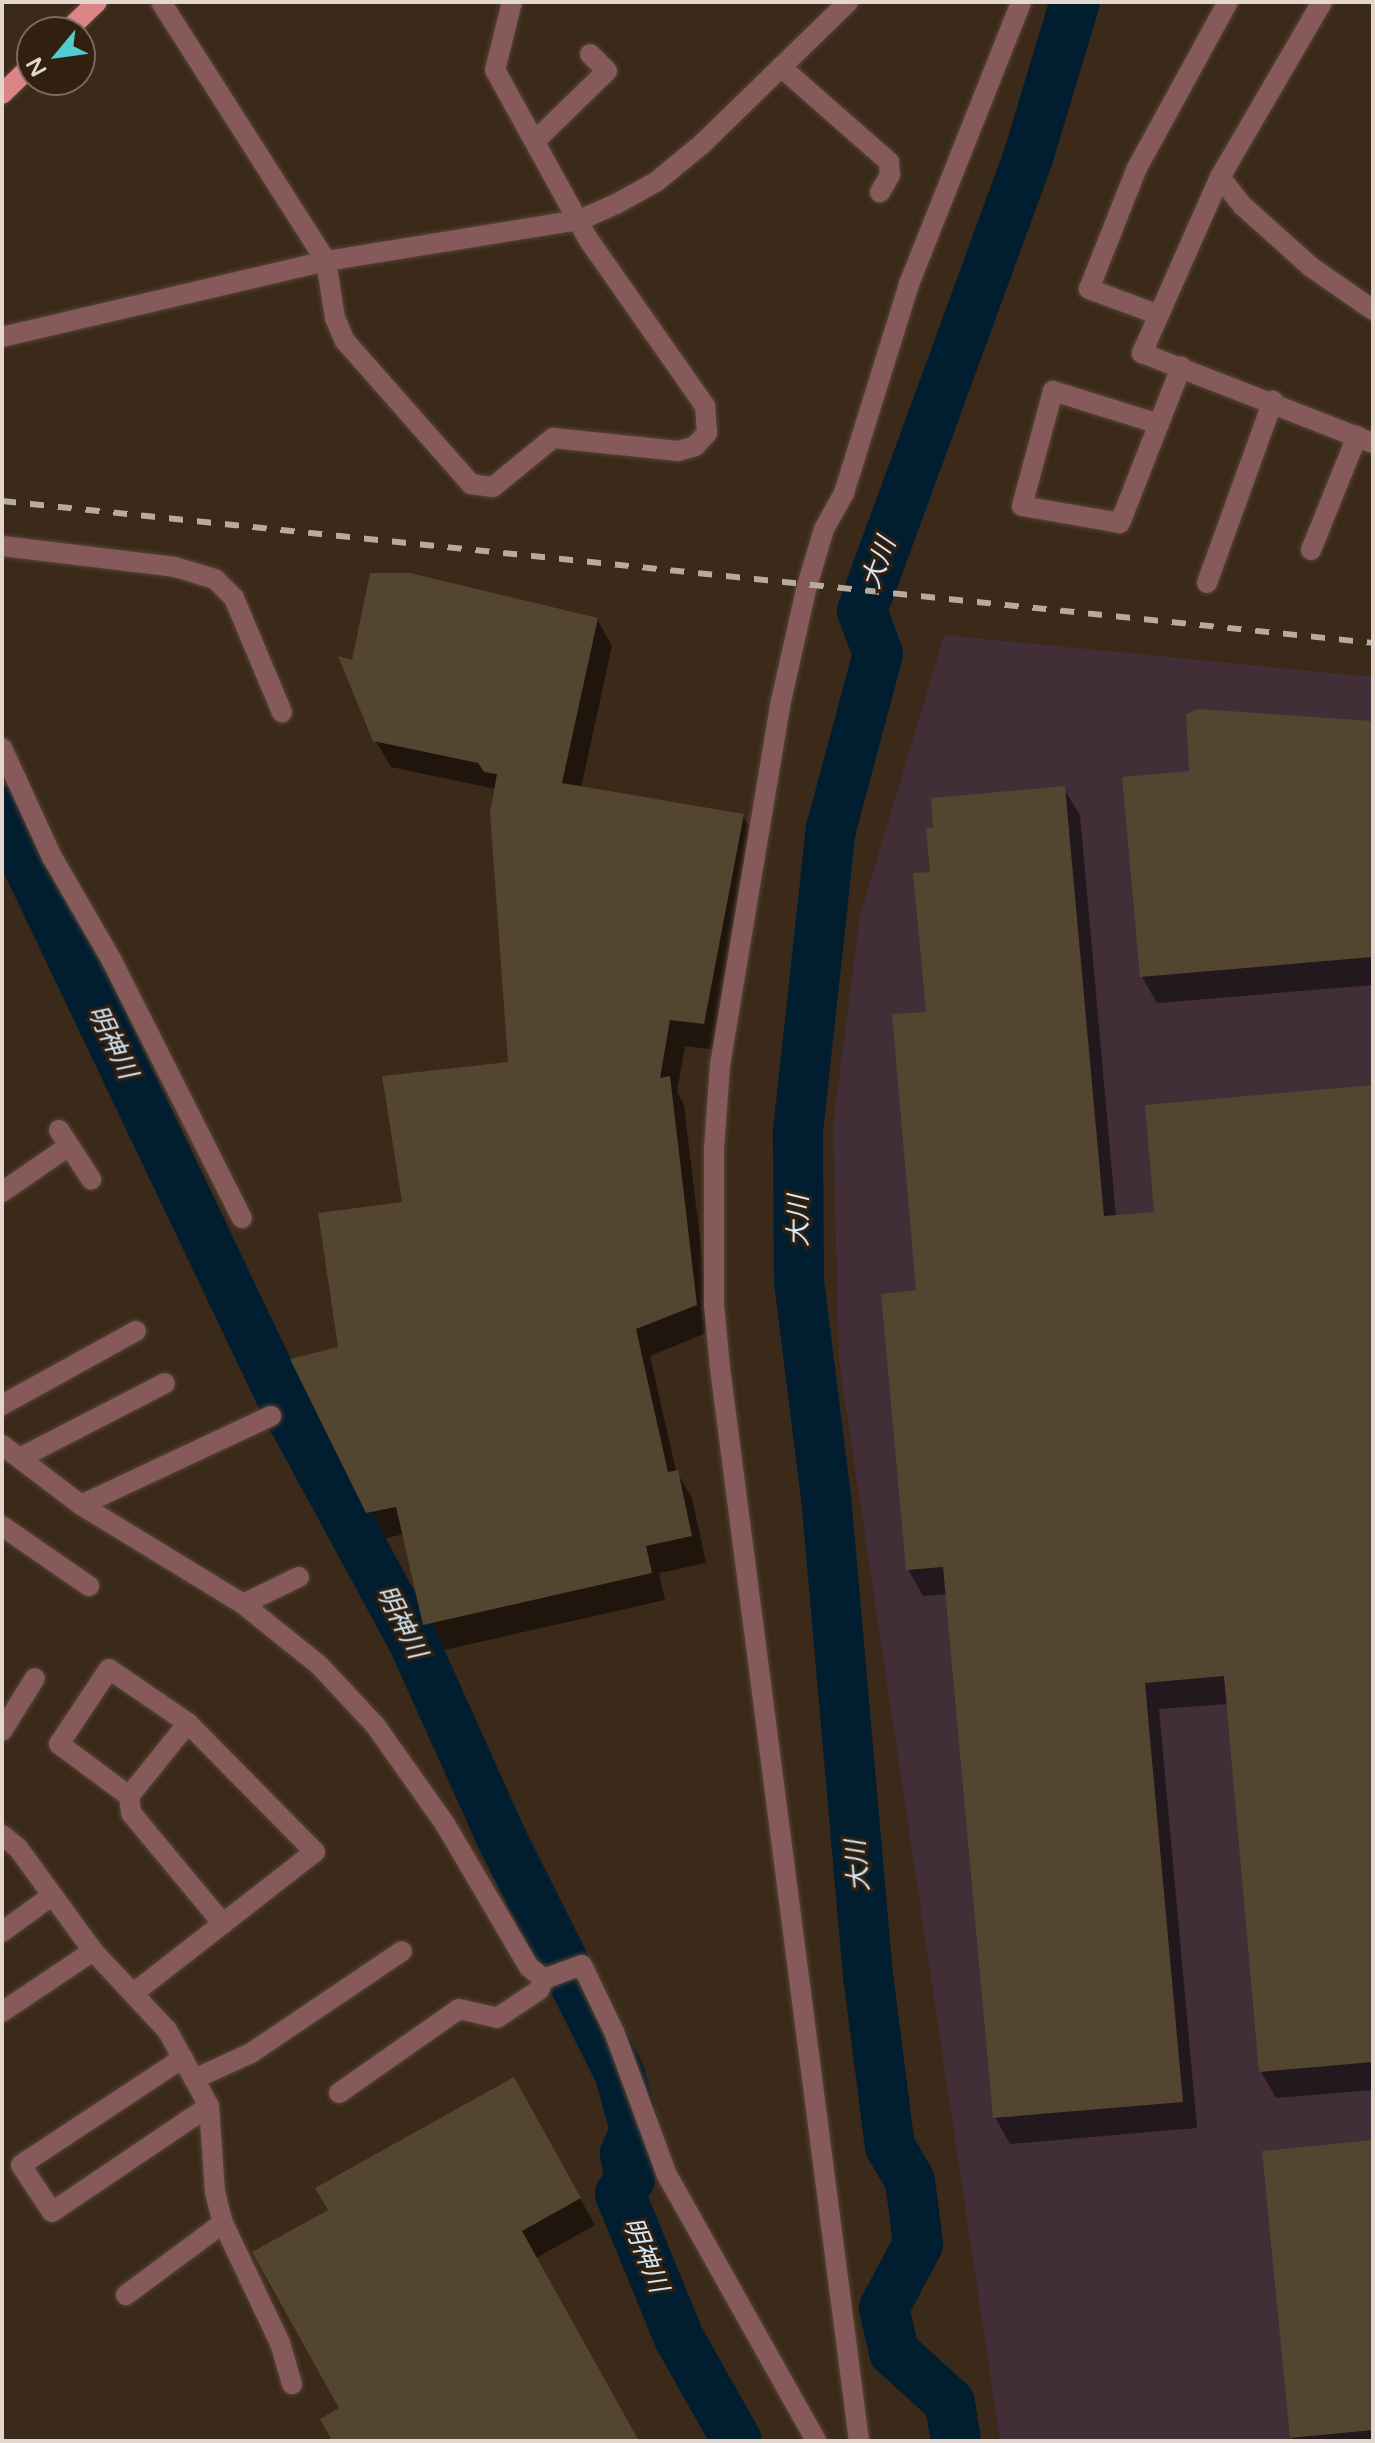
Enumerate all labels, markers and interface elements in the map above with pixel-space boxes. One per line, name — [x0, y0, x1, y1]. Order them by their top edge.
north arrow — [16, 16, 96, 96]
text: N — [21, 53, 52, 81]
water label: 大川 — [855, 533, 903, 593]
water label: 明神川 — [81, 1000, 143, 1084]
water label: 大川 — [783, 1195, 815, 1247]
water label: 明神川 — [369, 1580, 433, 1664]
water label: 大川 — [840, 1839, 876, 1893]
water label: 明神川 — [616, 2213, 674, 2297]

